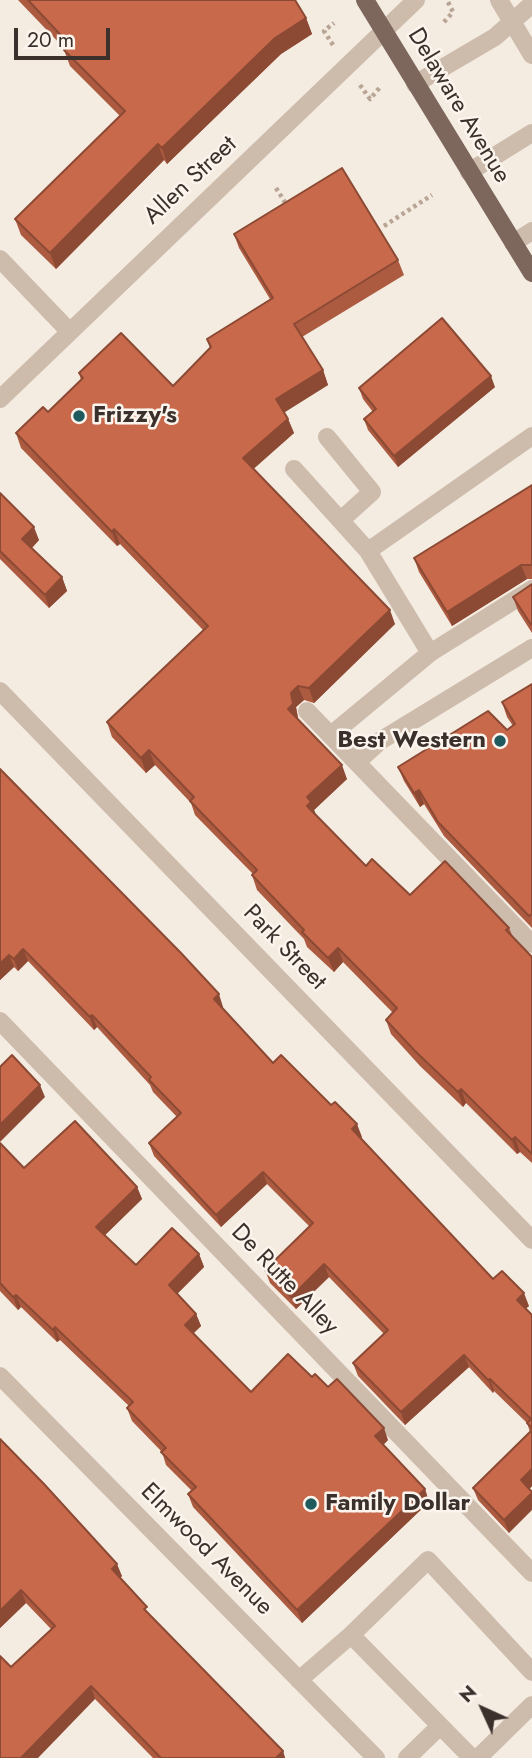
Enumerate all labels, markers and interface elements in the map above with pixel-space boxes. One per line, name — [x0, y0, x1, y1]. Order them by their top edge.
scale bar — [18, 14, 114, 58]
street label: Delaware Avenue — [400, 23, 516, 189]
text: 20 m — [27, 25, 74, 55]
street label: Allen Street — [139, 131, 243, 231]
place label: Frizzy's — [93, 402, 177, 430]
marker: Frizzy's — [71, 408, 87, 424]
place label: Best Western — [337, 727, 486, 755]
marker: Best Western — [492, 733, 508, 749]
street label: Park Street — [236, 899, 332, 997]
street label: De Rutte Alley — [224, 1219, 344, 1341]
street label: Elmwood Avenue — [134, 1478, 278, 1622]
place label: Family Dollar — [325, 1490, 470, 1518]
marker: Family Dollar — [303, 1496, 319, 1512]
north arrow — [448, 1674, 518, 1744]
text: N — [453, 1679, 483, 1709]

